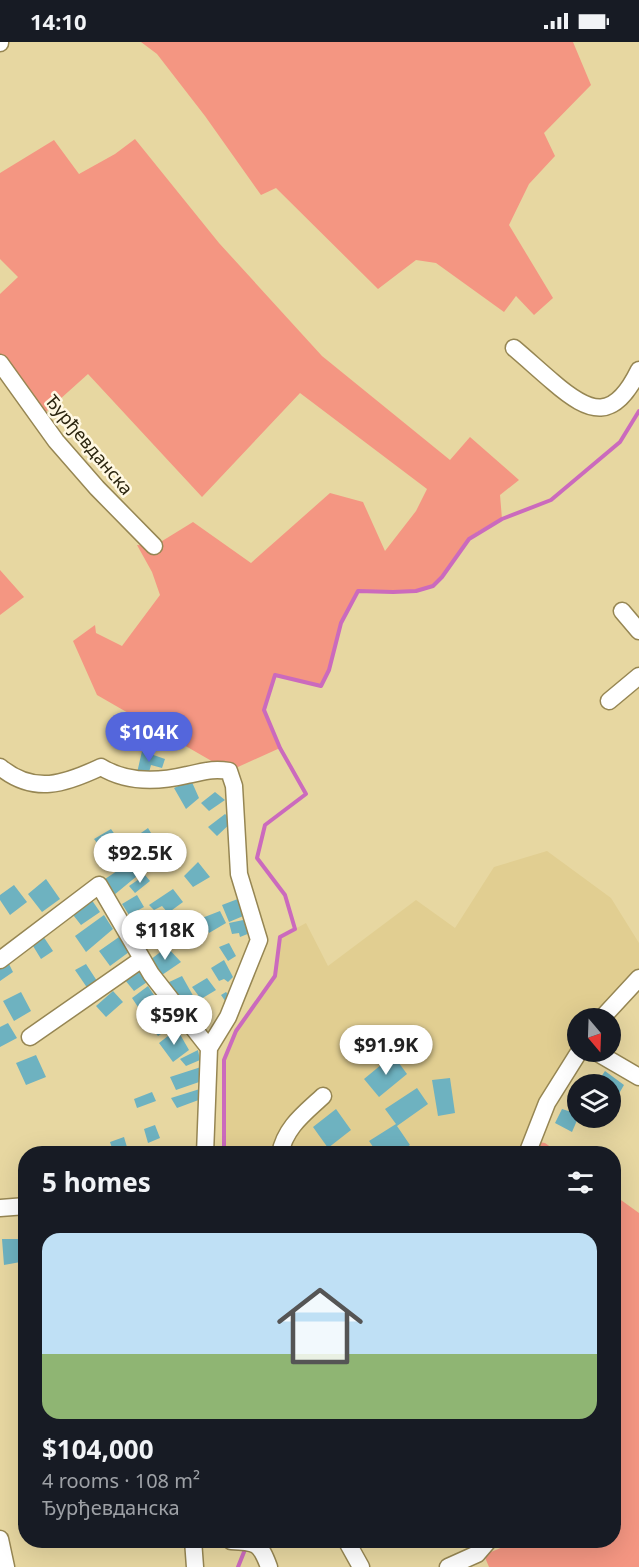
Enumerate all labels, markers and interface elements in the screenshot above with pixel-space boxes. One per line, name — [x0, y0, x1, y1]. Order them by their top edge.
text: 14:10 — [30, 6, 87, 36]
street label: Ђурђевданска — [41, 389, 139, 500]
pin: $104K — [107, 712, 191, 763]
text: $104K — [119, 718, 179, 745]
pin: $92.5K — [91, 833, 189, 884]
text: $92.5K — [108, 839, 172, 866]
pin: $118K — [123, 910, 207, 961]
text: $118K — [135, 916, 195, 943]
pin: $59K — [138, 995, 210, 1046]
text: $59K — [150, 1001, 198, 1028]
north arrow — [567, 1008, 621, 1062]
map controls — [567, 1008, 621, 1128]
pin: $91.9K — [337, 1025, 435, 1076]
text: $91.9K — [354, 1031, 418, 1058]
button: layers — [567, 1074, 621, 1128]
text: 5 homes — [42, 1164, 151, 1200]
icon: filters — [564, 1166, 597, 1199]
icon: home — [266, 1272, 374, 1380]
text: $104,000 — [42, 1431, 154, 1467]
text: 4 rooms · 108 m² — [42, 1467, 200, 1494]
text: Ђурђевданска — [42, 1494, 180, 1521]

